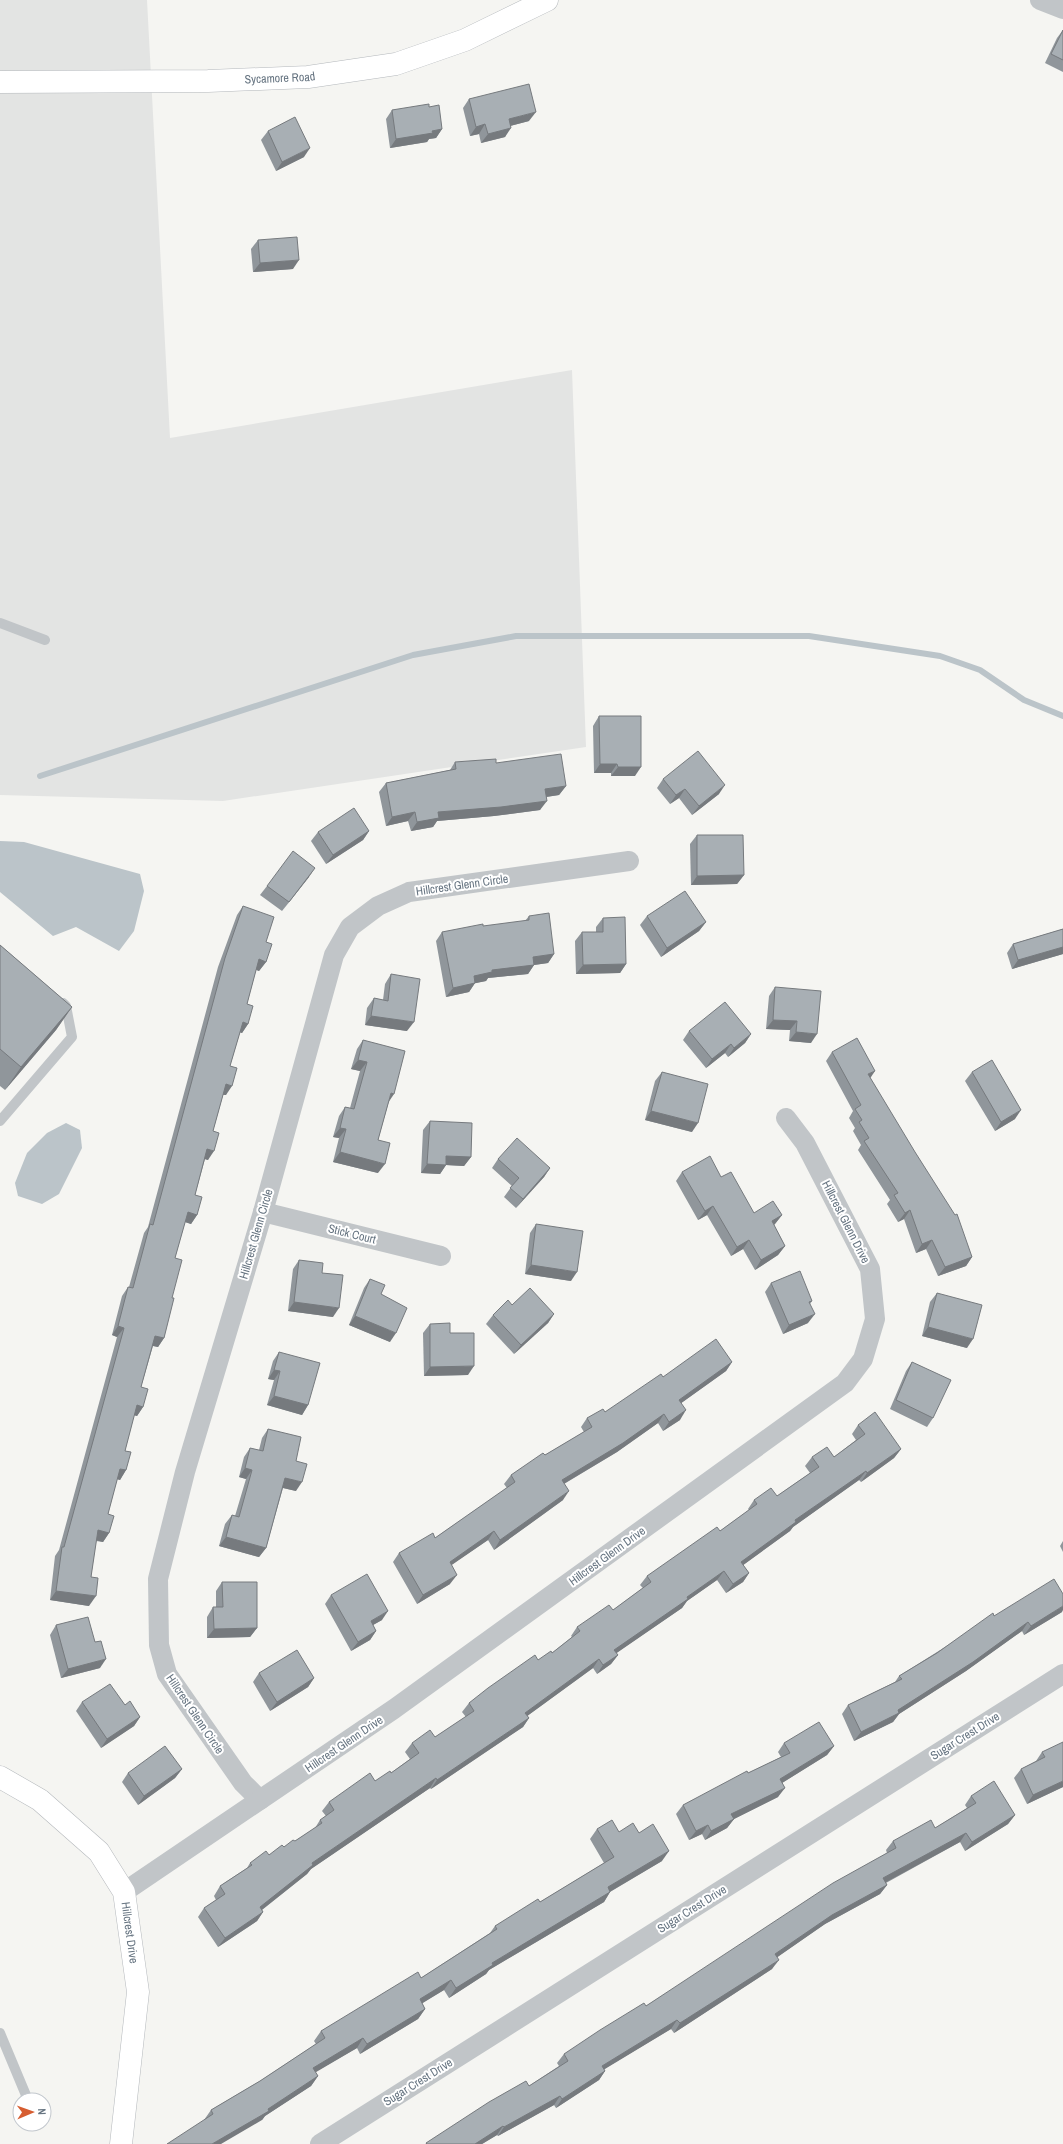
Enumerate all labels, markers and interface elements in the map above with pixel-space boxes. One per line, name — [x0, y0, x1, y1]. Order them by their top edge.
street label: Sycamore Road — [244, 68, 316, 88]
street label: Hillcrest Glenn Circle — [415, 871, 509, 899]
street label: Hillcrest Glenn Drive — [818, 1178, 874, 1266]
street label: Hillcrest Glenn Circle — [235, 1187, 277, 1281]
street label: Stick Court — [326, 1220, 378, 1248]
street label: Hillcrest Glenn Drive — [566, 1523, 648, 1589]
street label: Hillcrest Glenn Circle — [162, 1671, 228, 1757]
street label: Sugar Crest Drive — [927, 1708, 1003, 1764]
street label: Hillcrest Glenn Drive — [302, 1712, 386, 1776]
street label: Sugar Crest Drive — [654, 1881, 730, 1937]
street label: Hillcrest Drive — [117, 1901, 142, 1964]
street label: Sugar Crest Drive — [380, 2054, 456, 2110]
north arrow — [12, 2092, 52, 2132]
text: N — [35, 2108, 49, 2115]

